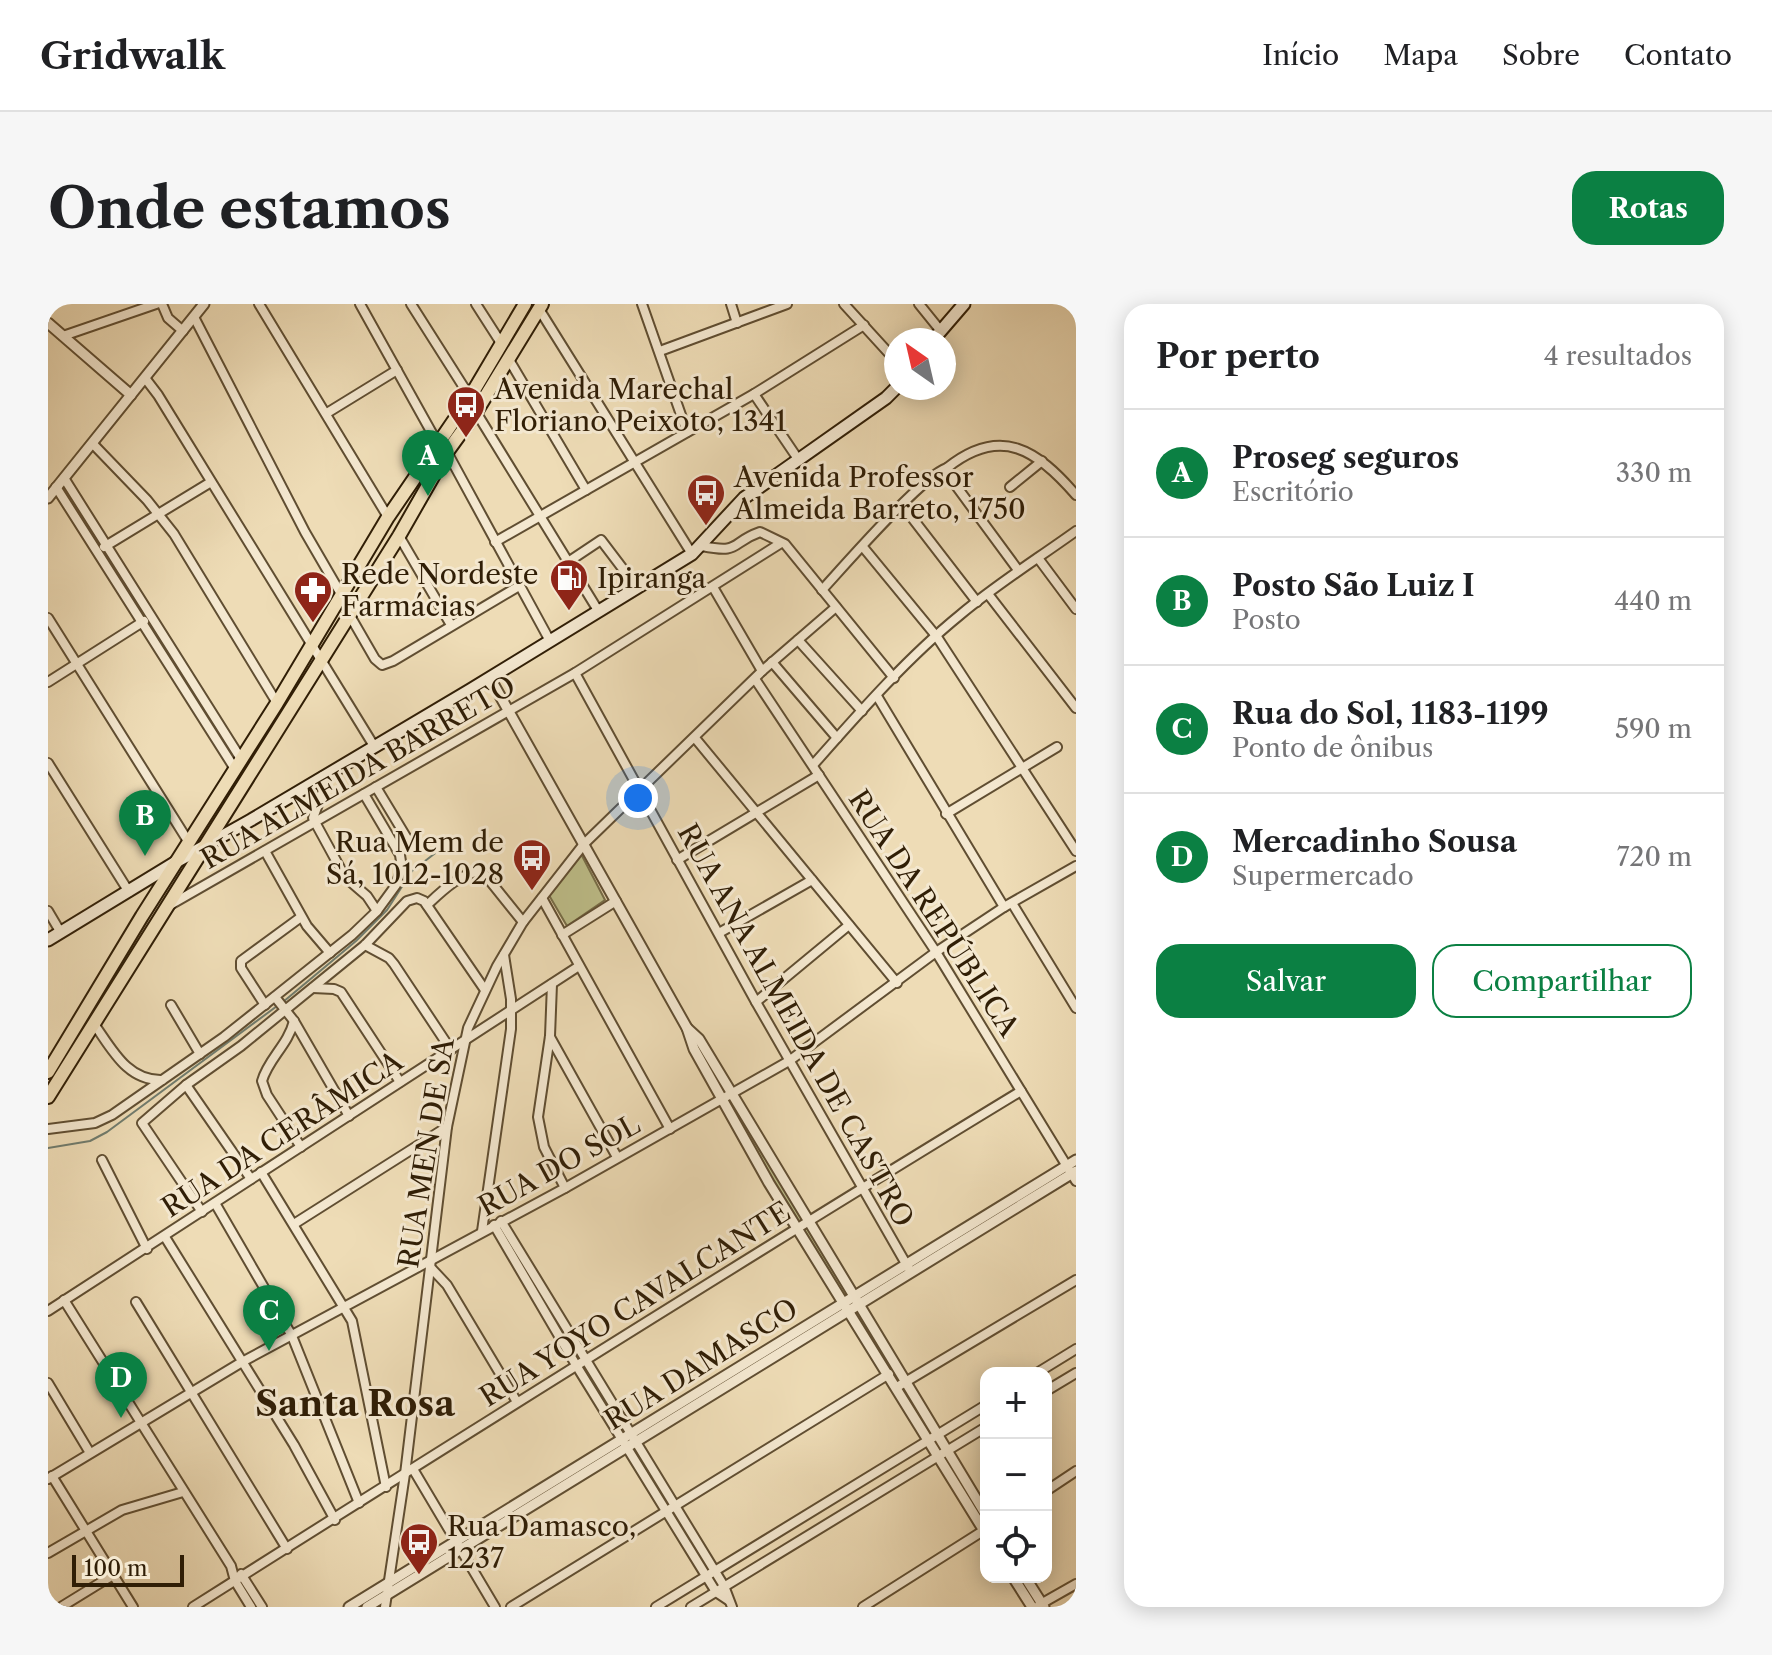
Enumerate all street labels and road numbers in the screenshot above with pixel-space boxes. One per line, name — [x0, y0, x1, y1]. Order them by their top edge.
street label: RUA ALMEIDA BARRETO — [195, 668, 521, 876]
street label: RUA DA REPÚBLICA — [842, 783, 1027, 1044]
street label: RUA ANA ALMEIDA DE CASTRO — [671, 818, 921, 1232]
street label: RUA MEN DE SA — [391, 1034, 461, 1270]
street label: RUA DA CERÂMICA — [155, 1043, 410, 1224]
street label: RUA DO SOL — [472, 1107, 646, 1223]
street label: RUA YOYO CAVALCANTE — [473, 1194, 797, 1414]
street label: RUA DAMASCO — [598, 1291, 804, 1437]

